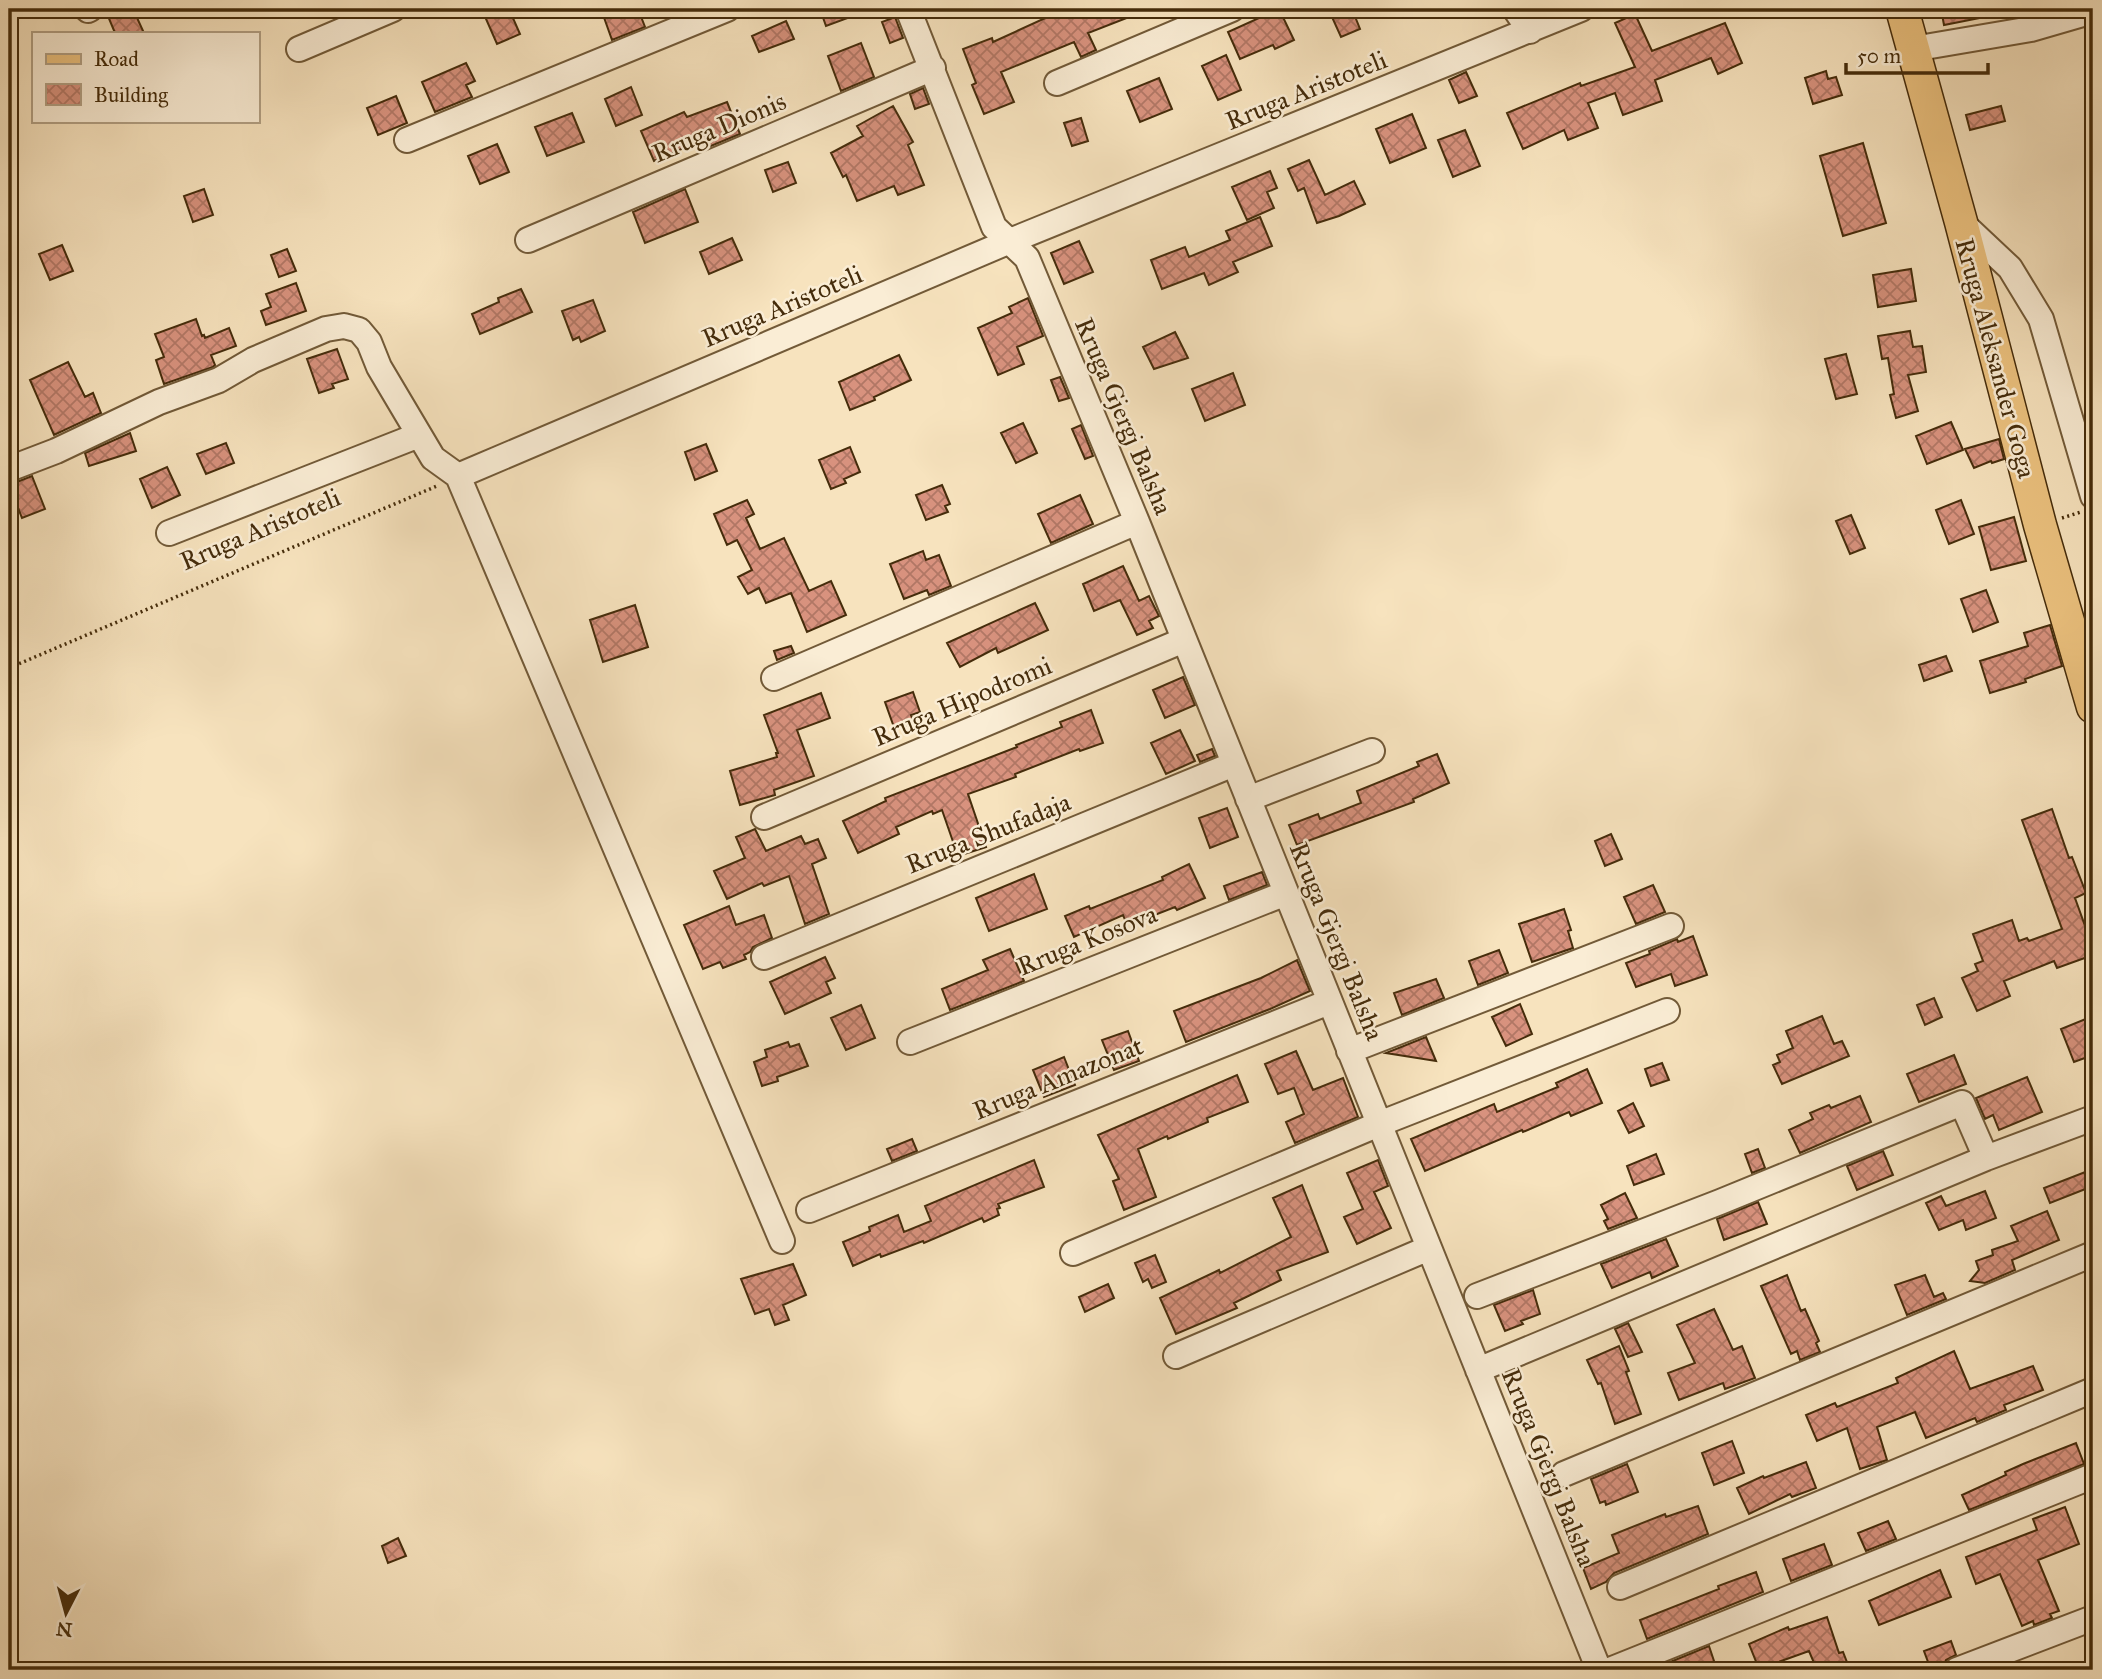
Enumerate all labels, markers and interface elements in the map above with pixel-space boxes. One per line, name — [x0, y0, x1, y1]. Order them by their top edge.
legend — [32, 32, 259, 122]
scale bar — [1846, 32, 1988, 76]
street label: Rruga Aristoteli — [1221, 43, 1391, 137]
text: 50 m — [1857, 43, 1902, 69]
text: Road — [94, 46, 139, 72]
text: Building — [94, 82, 168, 108]
street label: Rruga Dionis — [647, 84, 791, 170]
street label: Rruga Aleksander Goga — [1949, 234, 2043, 482]
street label: Rruga Aristoteli — [697, 258, 867, 354]
street label: Rruga Gjergj Balsha — [1068, 313, 1180, 519]
street label: Rruga Aristoteli — [175, 481, 345, 577]
street label: Rruga Hipodromi — [868, 649, 1056, 753]
street label: Rruga Shufadaja — [901, 785, 1075, 881]
street label: Rruga Gjergj Balsha — [1283, 837, 1391, 1045]
street label: Rruga Kosova — [1012, 897, 1162, 983]
street label: Rruga Amazonat — [968, 1029, 1148, 1127]
street label: Rruga Gjergj Balsha — [1495, 1363, 1603, 1571]
north arrow — [32, 1578, 102, 1648]
text: N — [55, 1617, 73, 1642]

